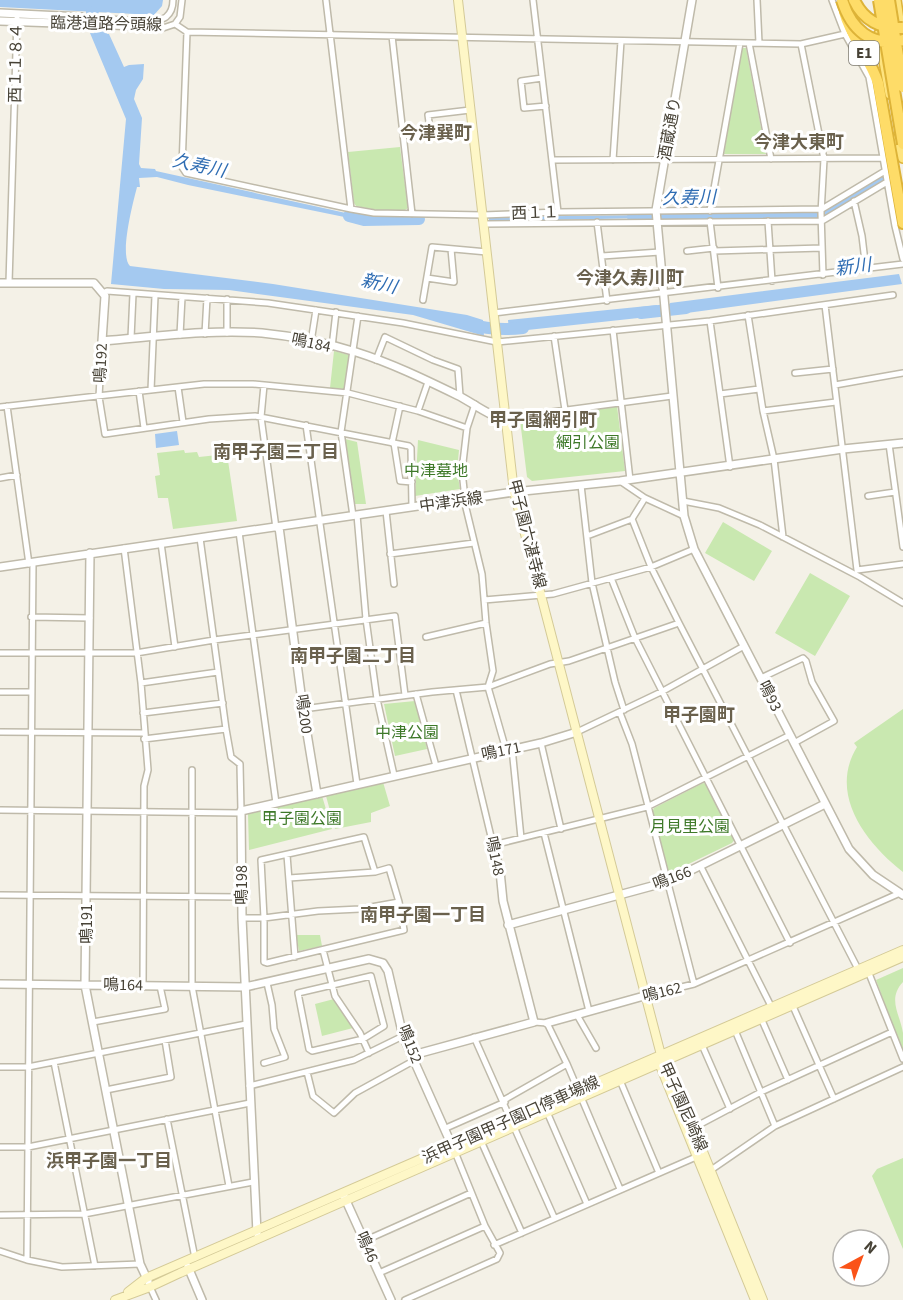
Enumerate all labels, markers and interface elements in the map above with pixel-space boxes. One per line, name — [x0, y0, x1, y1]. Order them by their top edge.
street label: 臨港道路今頭線 — [50, 12, 162, 36]
street label: 西１１８４ — [4, 23, 28, 103]
road number: E1 — [849, 41, 879, 65]
street label: 酒蔵通り — [654, 96, 686, 162]
district label: 今津巽町 — [400, 121, 472, 146]
district label: 今津大東町 — [754, 130, 844, 155]
water label: 久寿川 — [170, 148, 230, 184]
water label: 久寿川 — [662, 185, 718, 211]
street label: 西１１ — [511, 201, 559, 225]
water label: 新川 — [834, 252, 874, 282]
district label: 今津久寿川町 — [576, 266, 684, 291]
water label: 新川 — [359, 268, 401, 301]
street label: 鳴184 — [289, 328, 333, 358]
street label: 鳴192 — [89, 342, 113, 383]
district label: 甲子園網引町 — [489, 408, 597, 433]
park label: 網引公園 — [556, 432, 620, 454]
district label: 南甲子園三丁目 — [213, 440, 339, 465]
park label: 中津墓地 — [404, 460, 468, 482]
street label: 甲子園六湛寺線 — [503, 477, 551, 591]
street label: 中津浜線 — [418, 487, 484, 517]
district label: 南甲子園二丁目 — [290, 644, 416, 669]
street label: 鳴93 — [753, 677, 787, 715]
street label: 鳴200 — [290, 693, 318, 735]
district label: 甲子園町 — [663, 703, 735, 728]
park label: 中津公園 — [375, 722, 439, 744]
street label: 鳴171 — [479, 736, 523, 766]
park label: 甲子園公園 — [262, 808, 342, 830]
park label: 月見里公園 — [650, 816, 730, 838]
street label: 鳴148 — [480, 834, 510, 878]
street label: 鳴166 — [649, 861, 695, 895]
street label: 鳴198 — [231, 865, 253, 905]
district label: 南甲子園一丁目 — [360, 903, 486, 928]
street label: 鳴191 — [76, 904, 98, 944]
street label: 鳴164 — [103, 974, 143, 996]
street label: 鳴162 — [640, 976, 684, 1007]
street label: 鳴152 — [392, 1021, 428, 1067]
street label: 甲子園尼崎線 — [653, 1059, 713, 1155]
street label: 浜甲子園甲子園口停車場線 — [419, 1071, 603, 1169]
district label: 浜甲子園一丁目 — [46, 1149, 172, 1174]
street label: 鳴46 — [350, 1228, 384, 1266]
north arrow — [831, 1228, 891, 1288]
text: N — [859, 1236, 881, 1259]

